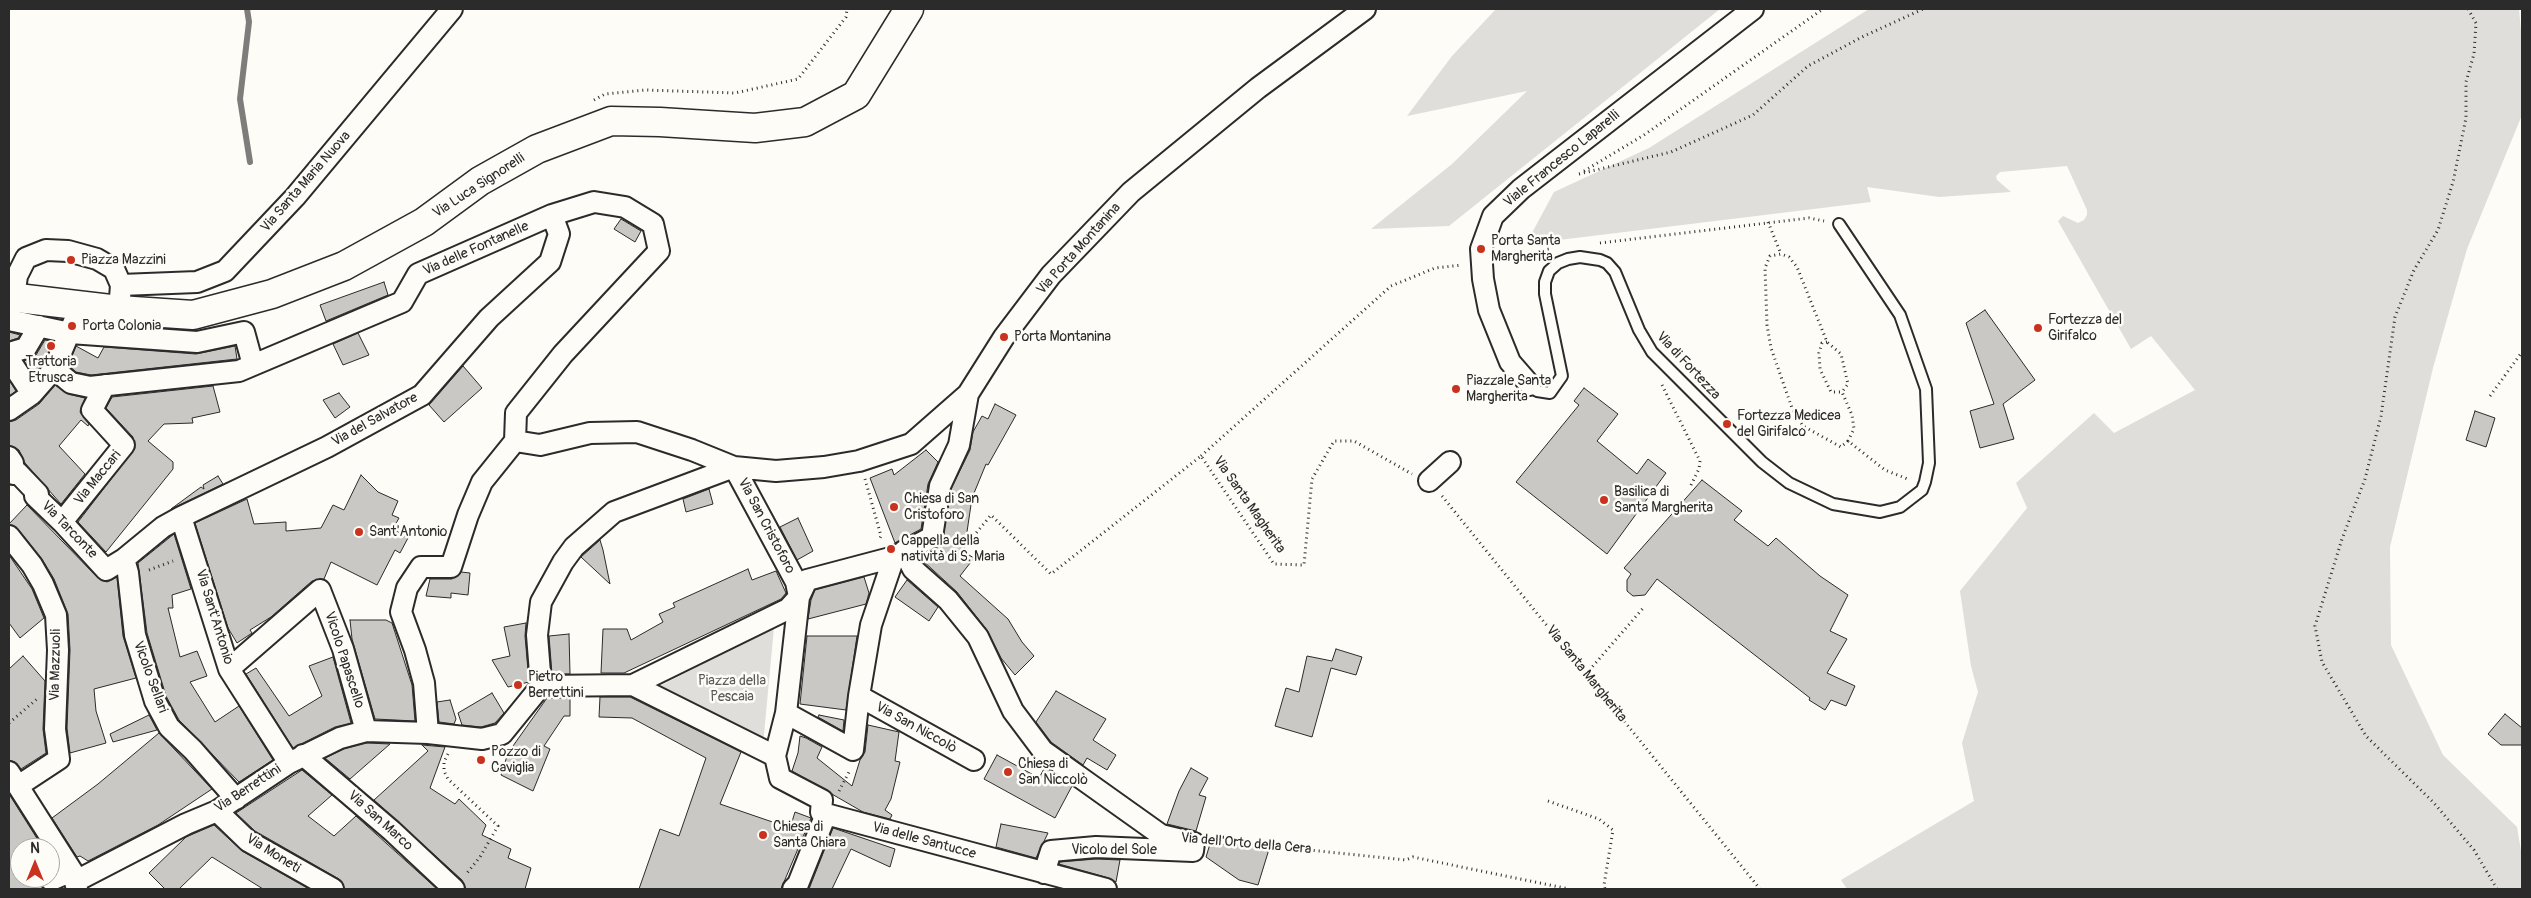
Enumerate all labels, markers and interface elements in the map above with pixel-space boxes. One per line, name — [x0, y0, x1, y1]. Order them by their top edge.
street label: Viale Francesco Laparelli — [1501, 107, 1623, 211]
street label: Via Santa Maria Nuova — [258, 128, 354, 236]
street label: Via Luca Signorelli — [430, 150, 528, 222]
street label: Via Porta Montanina — [1033, 200, 1125, 298]
street label: Via delle Fontanelle — [421, 218, 531, 280]
place label: Porta Santa Margherita — [1491, 233, 1561, 266]
marker: Porta Santa Margherita — [1475, 243, 1487, 255]
place label: Piazza Mazzini — [81, 252, 166, 268]
marker: Piazza Mazzini — [65, 254, 77, 266]
place label: Fortezza del Girifalco — [2048, 312, 2122, 344]
place label: Porta Colonia — [82, 318, 161, 334]
marker: Porta Colonia — [66, 320, 78, 332]
marker: Fortezza del Girifalco — [2032, 322, 2044, 334]
place label: Porta Montanina — [1014, 329, 1111, 345]
street label: Via di Fortezza — [1652, 329, 1724, 403]
marker: Porta Montanina — [998, 331, 1010, 343]
marker: Trattoria Etrusca — [45, 340, 57, 352]
place label: Trattoria Etrusca — [25, 354, 77, 387]
place label: Piazzale Santa Margherita — [1466, 373, 1551, 406]
marker: Piazzale Santa Margherita — [1450, 383, 1462, 395]
street label: Via del Salvatore — [329, 389, 421, 451]
place label: Fortezza Medicea del Girifalco — [1737, 408, 1841, 441]
marker: Fortezza Medicea del Girifalco — [1721, 418, 1733, 430]
street label: Via Maccari — [71, 447, 125, 509]
street label: Via Santa Magherita — [1209, 453, 1289, 557]
street label: Via San Cristoforo — [734, 475, 798, 577]
place label: Basilica di Santa Margherita — [1614, 484, 1713, 516]
place label: Chiesa di San Cristoforo — [904, 491, 979, 524]
marker: Basilica di Santa Margherita — [1598, 494, 1610, 506]
street label: Via Tarconte — [37, 498, 101, 562]
marker: Chiesa di San Cristoforo — [888, 501, 900, 513]
place label: Sant'Antonio — [369, 524, 447, 540]
marker: Sant'Antonio — [353, 526, 365, 538]
place label: Cappella della natività di S. Maria — [901, 533, 1005, 566]
marker: Cappella della natività di S. Maria — [885, 543, 897, 555]
street label: Via Sant'Antonio — [192, 567, 236, 667]
street label: Vicolo Papascello — [320, 610, 368, 710]
street label: Via Santa Margherita — [1542, 622, 1630, 726]
street label: Via Mazzuoli — [47, 629, 65, 701]
street label: Vicolo Sellari — [129, 639, 171, 715]
place label: Pietro Berrettini — [528, 669, 583, 702]
park label: Piazza della Pescaia — [698, 673, 766, 706]
marker: Pietro Berrettini — [512, 679, 524, 691]
street label: Via San Niccolò — [872, 699, 960, 757]
place label: Pozzo di Caviglia — [491, 744, 541, 776]
marker: Pozzo di Caviglia — [475, 754, 487, 766]
place label: Chiesa di San Niccolò — [1018, 756, 1088, 789]
street label: Via Berrettini — [212, 761, 284, 817]
marker: Chiesa di San Niccolò — [1002, 766, 1014, 778]
street label: Via San Marco — [344, 787, 416, 855]
place label: Chiesa di Santa Chiara — [773, 819, 846, 852]
street label: Via delle Santucce — [870, 819, 978, 863]
marker: Chiesa di Santa Chiara — [757, 829, 769, 841]
street label: Via dell'Orto della Cera — [1180, 830, 1312, 858]
street label: Via Moneti — [243, 831, 303, 877]
north arrow — [10, 838, 60, 888]
text: N — [30, 840, 40, 857]
street label: Vicolo del Sole — [1071, 842, 1157, 858]

